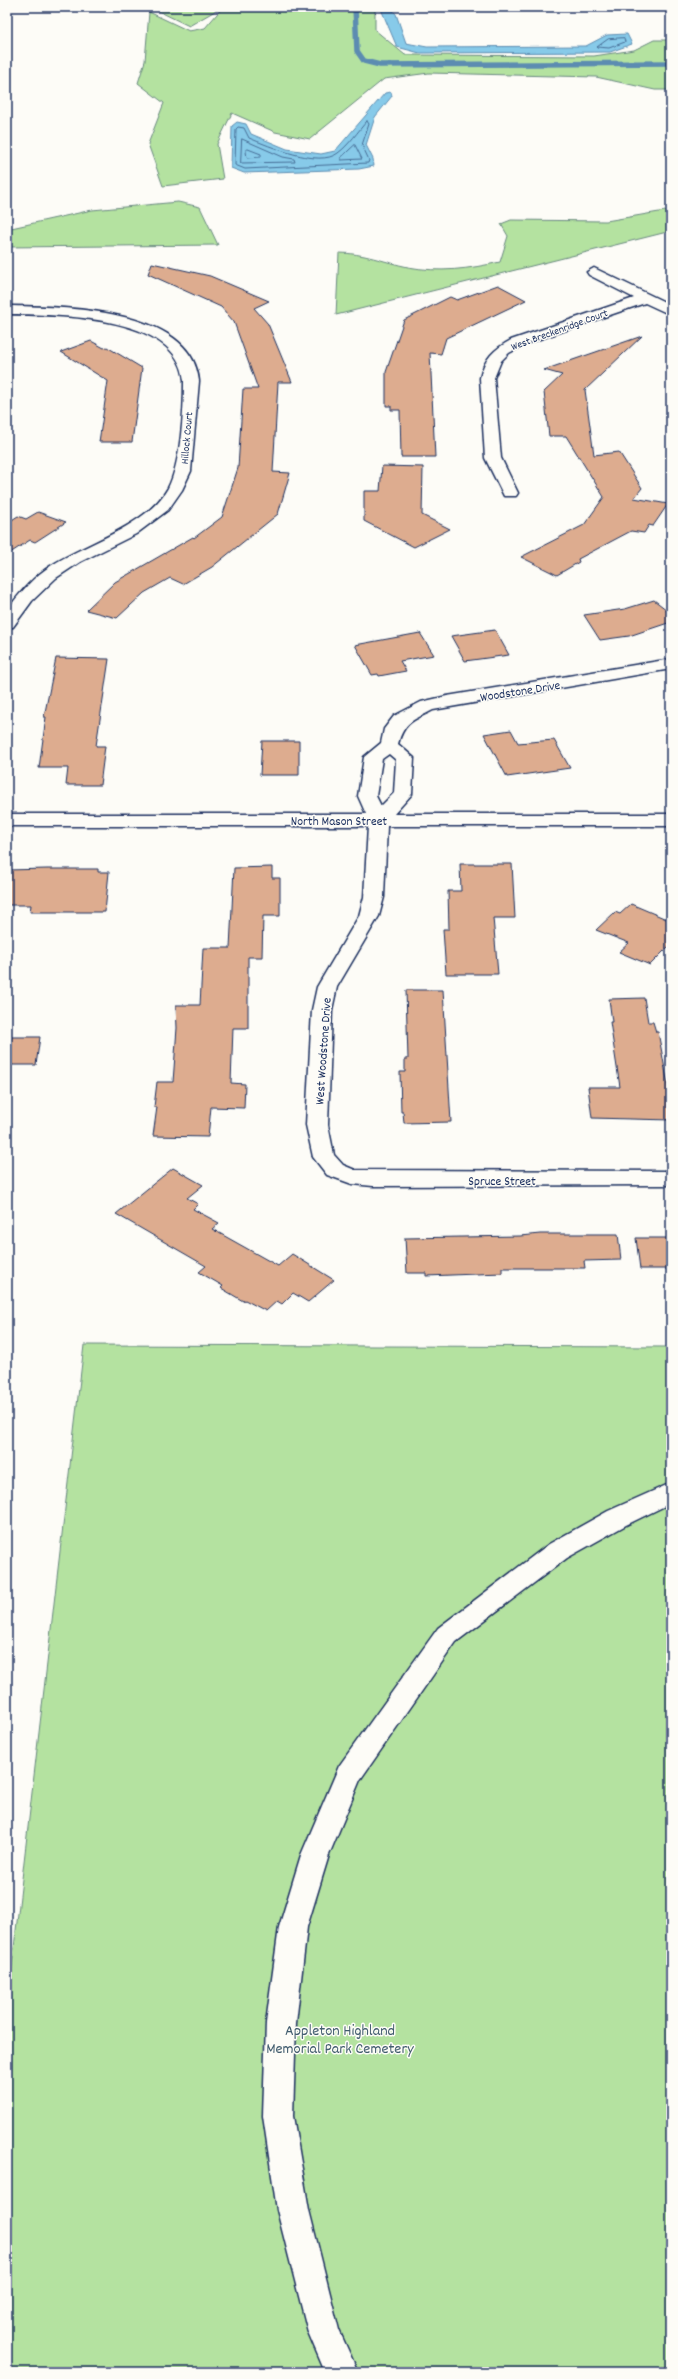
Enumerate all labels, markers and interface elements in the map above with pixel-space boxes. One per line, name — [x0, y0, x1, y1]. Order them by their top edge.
street label: West Breckenridge Court — [509, 306, 610, 356]
street label: Hillock Court — [178, 411, 198, 465]
street label: Woodstone Drive — [479, 677, 562, 708]
street label: North Mason Street — [291, 813, 387, 832]
street label: West Woodstone Drive — [311, 997, 338, 1105]
street label: Spruce Street — [468, 1173, 536, 1192]
park label: Appleton Highland Memorial Park Cemetery — [266, 2020, 414, 2061]

